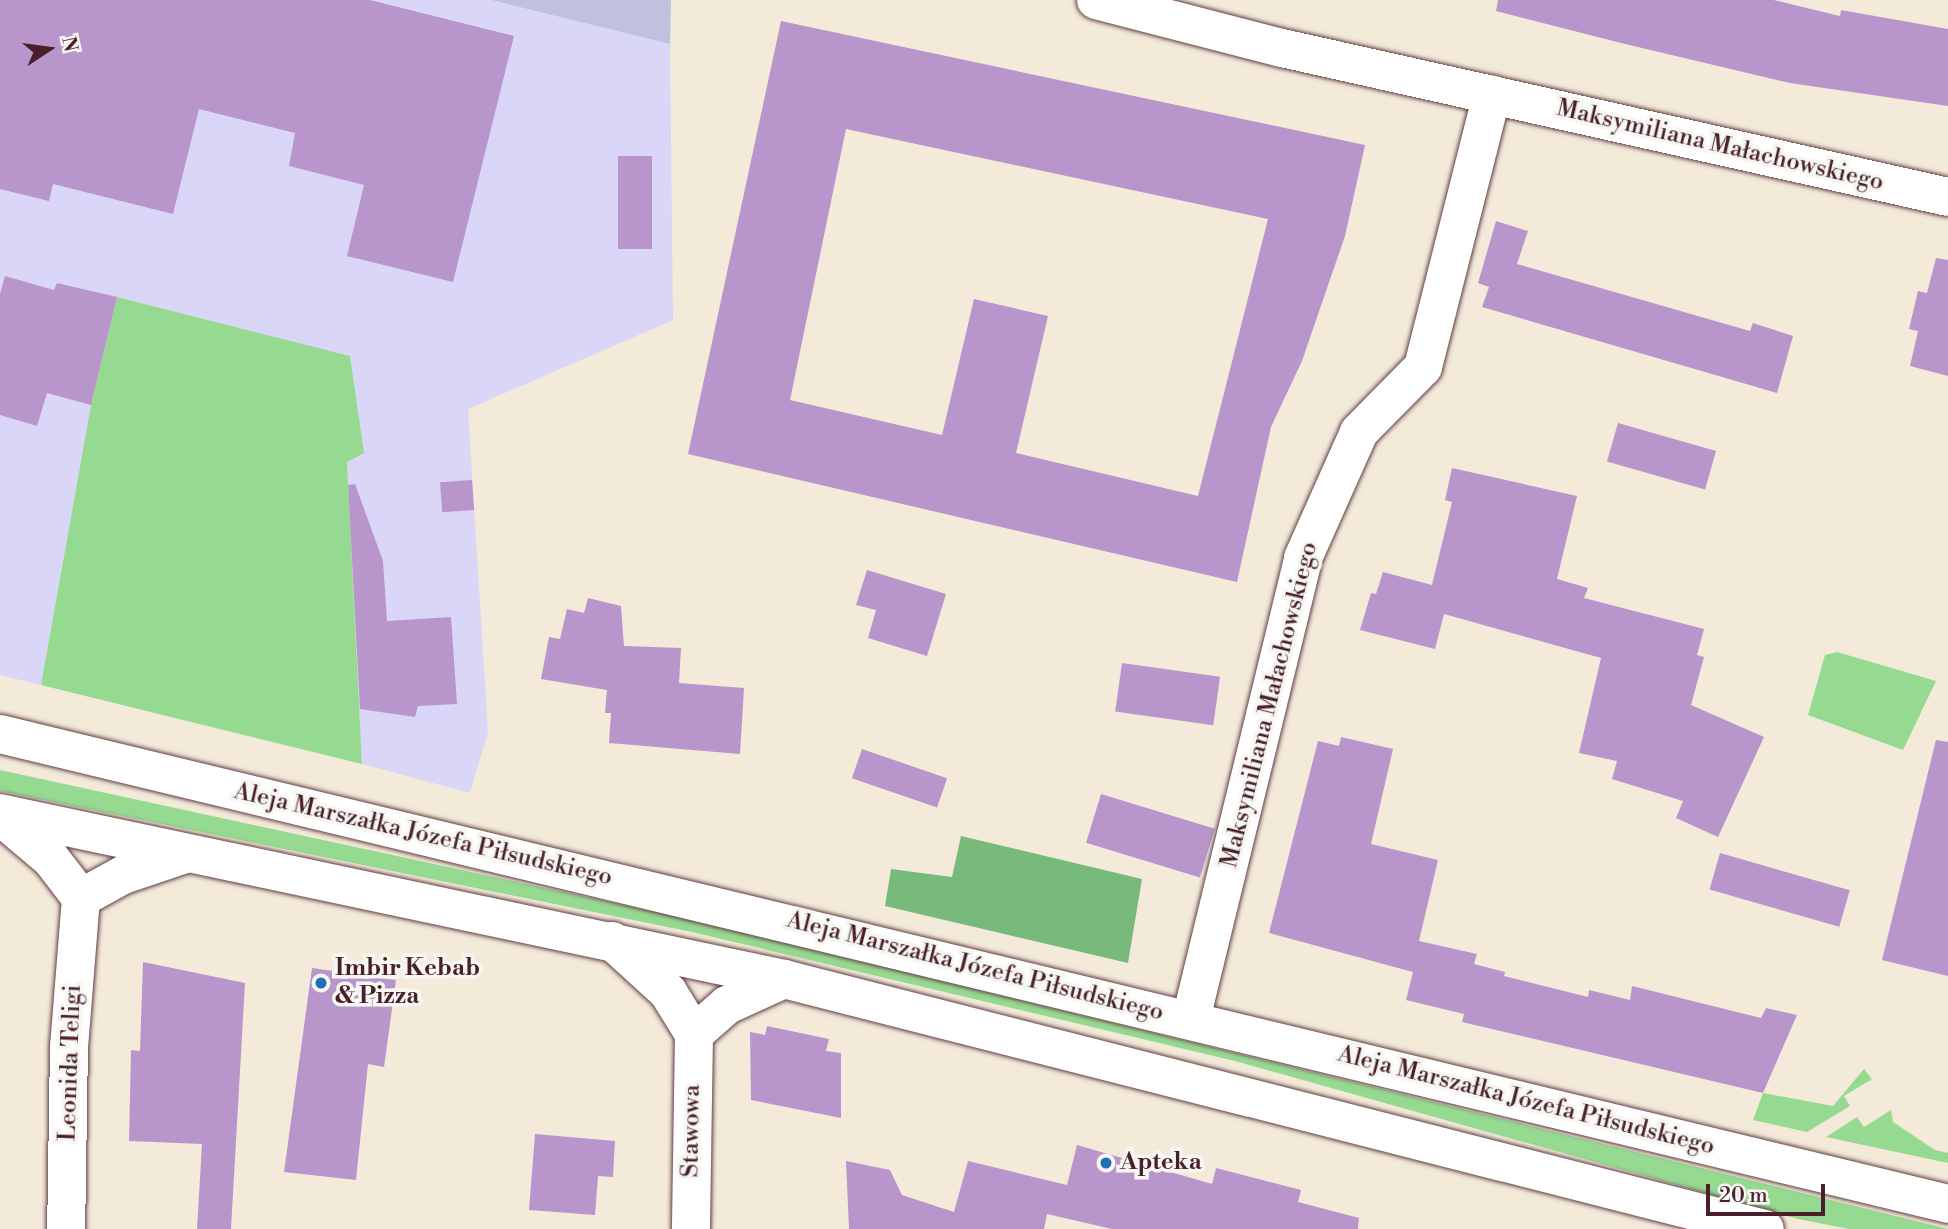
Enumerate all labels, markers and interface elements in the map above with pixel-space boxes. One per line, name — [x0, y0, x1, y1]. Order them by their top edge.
north arrow — [14, 14, 84, 84]
text: N — [56, 34, 83, 54]
street label: Maksymiliana Małachowskiego — [1554, 94, 1886, 198]
street label: Maksymiliana Małachowskiego — [1216, 539, 1324, 871]
street label: Aleja Marszałka Józefa Piłsudskiego — [231, 777, 615, 893]
street label: Aleja Marszałka Józefa Piłsudskiego — [784, 906, 1166, 1028]
place label: Imbir Kebab & Pizza — [335, 955, 480, 1011]
marker: Imbir Kebab & Pizza — [313, 975, 329, 991]
street label: Leonida Teligi — [54, 984, 88, 1142]
street label: Aleja Marszałka Józefa Piłsudskiego — [1335, 1040, 1717, 1162]
street label: Stawowa — [677, 1084, 707, 1178]
place label: Apteka — [1120, 1149, 1202, 1177]
marker: Apteka — [1098, 1155, 1114, 1171]
scale bar — [1710, 1170, 1829, 1214]
text: 20 m — [1719, 1183, 1768, 1209]

